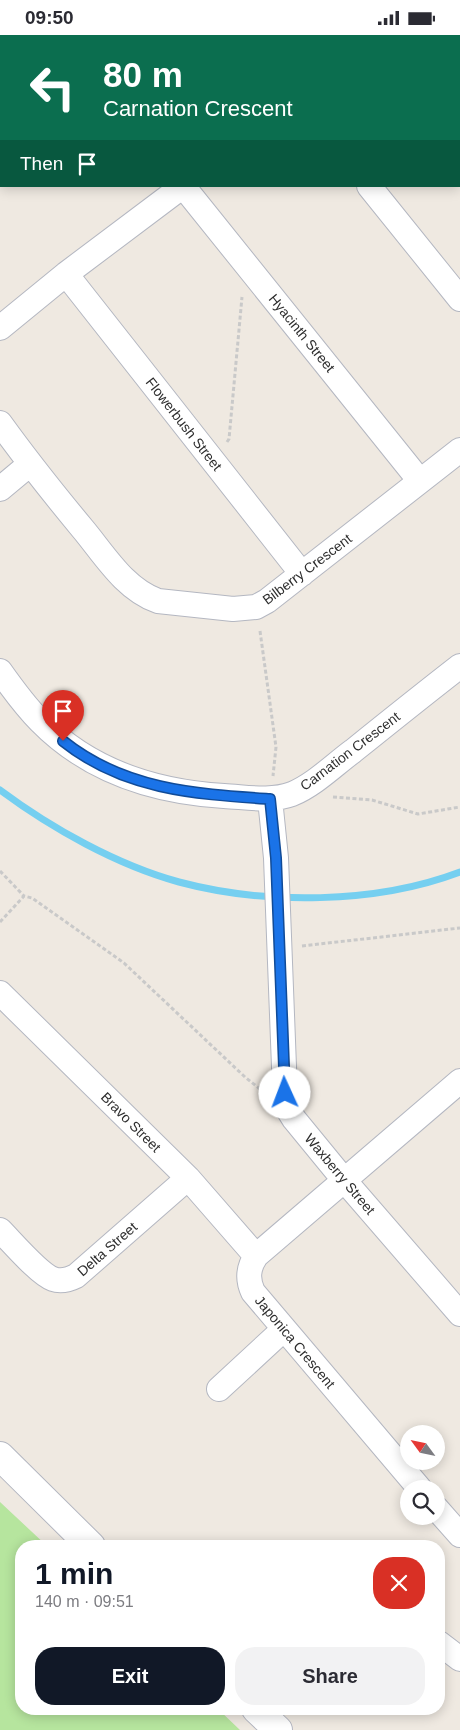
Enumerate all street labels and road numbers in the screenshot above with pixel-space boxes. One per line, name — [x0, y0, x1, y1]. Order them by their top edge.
street label: Hyacinth Street — [266, 291, 338, 375]
street label: Flowerbush Street — [143, 374, 225, 474]
street label: Bilberry Crescent — [259, 530, 355, 608]
street label: Carnation Crescent — [297, 708, 403, 794]
street label: Bravo Street — [98, 1089, 164, 1155]
street label: Waxberry Street — [302, 1130, 379, 1218]
street label: Delta Street — [74, 1219, 140, 1279]
street label: Japonica Crescent — [252, 1292, 338, 1392]

